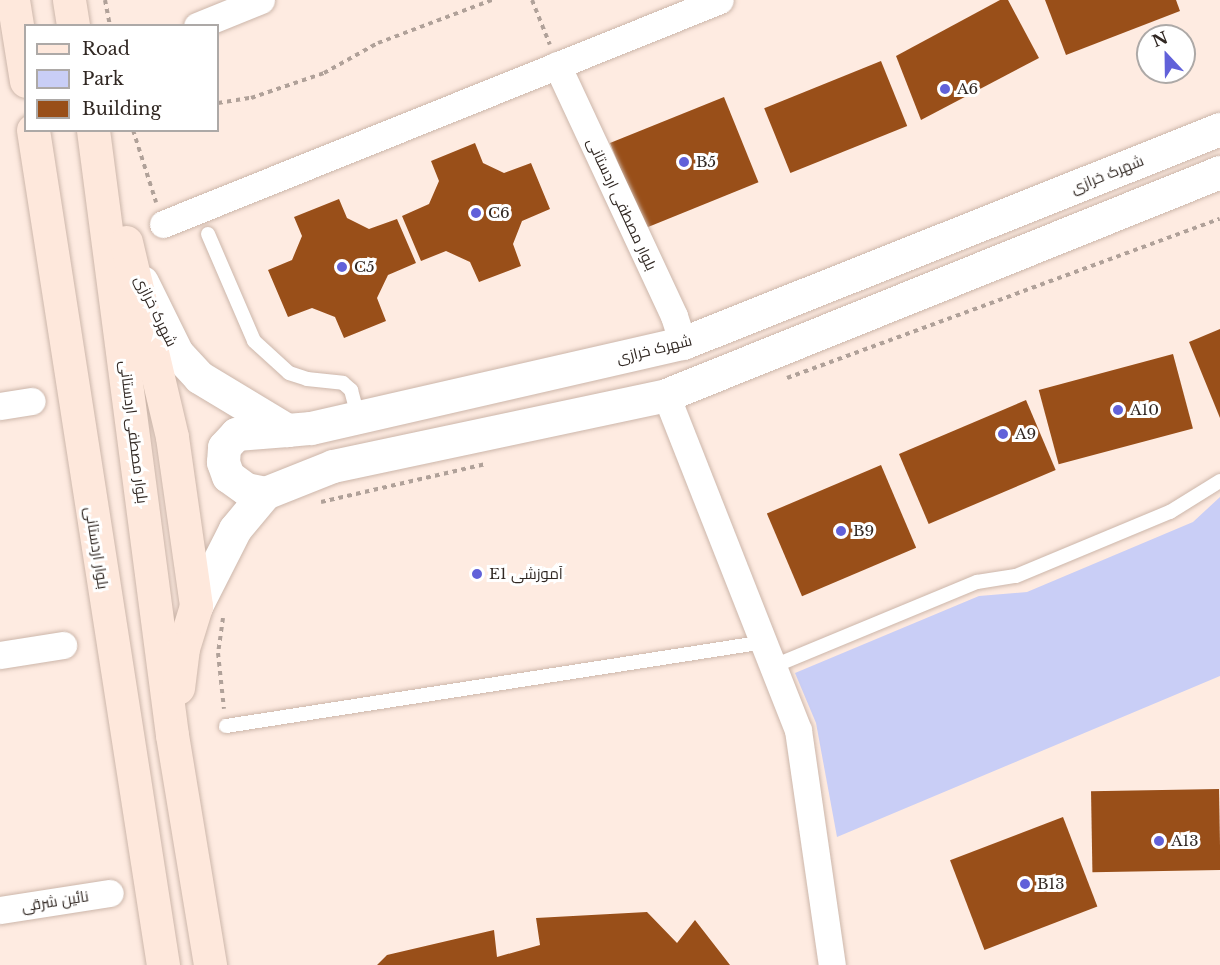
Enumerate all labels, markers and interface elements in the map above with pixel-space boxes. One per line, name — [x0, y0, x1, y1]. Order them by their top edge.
legend — [24, 24, 219, 132]
north arrow — [1136, 24, 1196, 84]
text: N — [1149, 27, 1171, 51]
text: Road — [82, 38, 130, 60]
text: Park — [82, 68, 124, 90]
place label: A6 — [957, 80, 978, 98]
marker: A6 — [938, 82, 952, 96]
text: Building — [82, 98, 161, 120]
street label: بلوار مصطفی اردستانی — [583, 135, 661, 273]
street label: شهرک خرازی — [1068, 151, 1146, 197]
place label: B5 — [696, 153, 716, 171]
marker: B5 — [677, 155, 691, 169]
place label: C6 — [488, 204, 510, 222]
marker: C6 — [469, 206, 483, 220]
place label: C5 — [354, 258, 375, 276]
marker: C5 — [335, 260, 349, 274]
street label: شهرک خرازی — [131, 272, 181, 350]
street label: شهرک خرازی — [614, 331, 694, 367]
street label: بلوار مصطفی اردستانی — [116, 359, 152, 505]
place label: A10 — [1130, 401, 1159, 419]
marker: A10 — [1111, 403, 1125, 417]
place label: A9 — [1015, 425, 1036, 443]
marker: A9 — [996, 427, 1010, 441]
street label: بلوار اردستانی — [82, 505, 112, 591]
place label: B9 — [853, 522, 874, 540]
marker: B9 — [834, 524, 848, 538]
place label: E1 آموزشی — [489, 565, 563, 583]
marker: E1 آموزشی — [470, 567, 484, 581]
place label: A13 — [1171, 832, 1199, 850]
marker: A13 — [1152, 834, 1166, 848]
place label: B13 — [1037, 875, 1064, 893]
marker: B13 — [1018, 877, 1032, 891]
street label: نائین شرقی — [20, 887, 90, 915]

